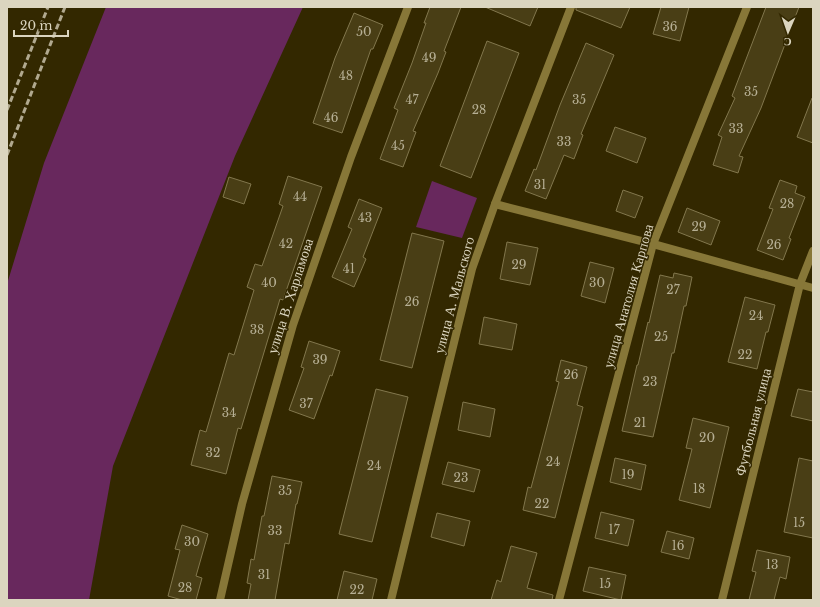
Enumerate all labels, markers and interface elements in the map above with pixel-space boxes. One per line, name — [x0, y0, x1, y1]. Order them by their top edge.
scale bar — [14, 12, 68, 38]
north arrow — [768, 12, 808, 52]
text: 20 m — [20, 18, 52, 33]
house number: 36 — [662, 19, 678, 34]
house number: 50 — [356, 24, 372, 39]
text: С — [783, 35, 792, 49]
house number: 49 — [422, 50, 436, 65]
house number: 48 — [339, 68, 353, 83]
house number: 35 — [744, 84, 758, 99]
house number: 47 — [405, 92, 419, 107]
house number: 35 — [572, 92, 586, 107]
house number: 28 — [472, 102, 486, 117]
house number: 46 — [324, 110, 339, 125]
house number: 33 — [729, 121, 743, 136]
house number: 33 — [557, 134, 571, 149]
house number: 45 — [391, 138, 405, 153]
house number: 31 — [534, 177, 546, 192]
house number: 44 — [293, 189, 307, 204]
house number: 28 — [780, 196, 794, 211]
house number: 43 — [358, 210, 372, 225]
house number: 29 — [691, 219, 707, 234]
street label: улица Анатолия Карпова — [599, 221, 657, 370]
street label: улица В. Харламова — [263, 235, 317, 356]
street label: улица А. Мальского — [430, 235, 478, 355]
house number: 42 — [279, 236, 293, 251]
house number: 26 — [766, 237, 782, 252]
house number: 29 — [511, 257, 527, 272]
house number: 41 — [343, 261, 355, 276]
house number: 40 — [261, 275, 277, 290]
house number: 30 — [589, 275, 605, 290]
house number: 27 — [666, 282, 681, 297]
house number: 26 — [404, 294, 420, 309]
house number: 24 — [749, 308, 763, 323]
house number: 38 — [250, 322, 264, 337]
house number: 25 — [654, 329, 668, 344]
house number: 22 — [738, 347, 752, 362]
house number: 39 — [312, 352, 328, 367]
street label: Футбольная улица — [731, 366, 775, 478]
house number: 26 — [563, 367, 579, 382]
house number: 23 — [643, 374, 657, 389]
house number: 37 — [299, 396, 314, 411]
house number: 34 — [222, 405, 236, 420]
house number: 21 — [634, 415, 646, 430]
house number: 20 — [699, 430, 715, 445]
house number: 32 — [206, 445, 220, 460]
house number: 24 — [546, 454, 560, 469]
house number: 24 — [367, 458, 381, 473]
house number: 19 — [621, 467, 635, 482]
house number: 23 — [454, 470, 468, 485]
house number: 18 — [693, 481, 705, 496]
house number: 35 — [278, 483, 292, 498]
house number: 22 — [535, 496, 549, 511]
house number: 15 — [793, 515, 805, 530]
house number: 17 — [608, 522, 621, 537]
house number: 33 — [268, 523, 282, 538]
house number: 30 — [184, 534, 200, 549]
house number: 16 — [671, 538, 685, 553]
house number: 13 — [766, 557, 778, 572]
house number: 31 — [258, 567, 270, 582]
house number: 15 — [599, 576, 611, 591]
house number: 28 — [178, 580, 192, 595]
house number: 22 — [350, 582, 364, 597]

